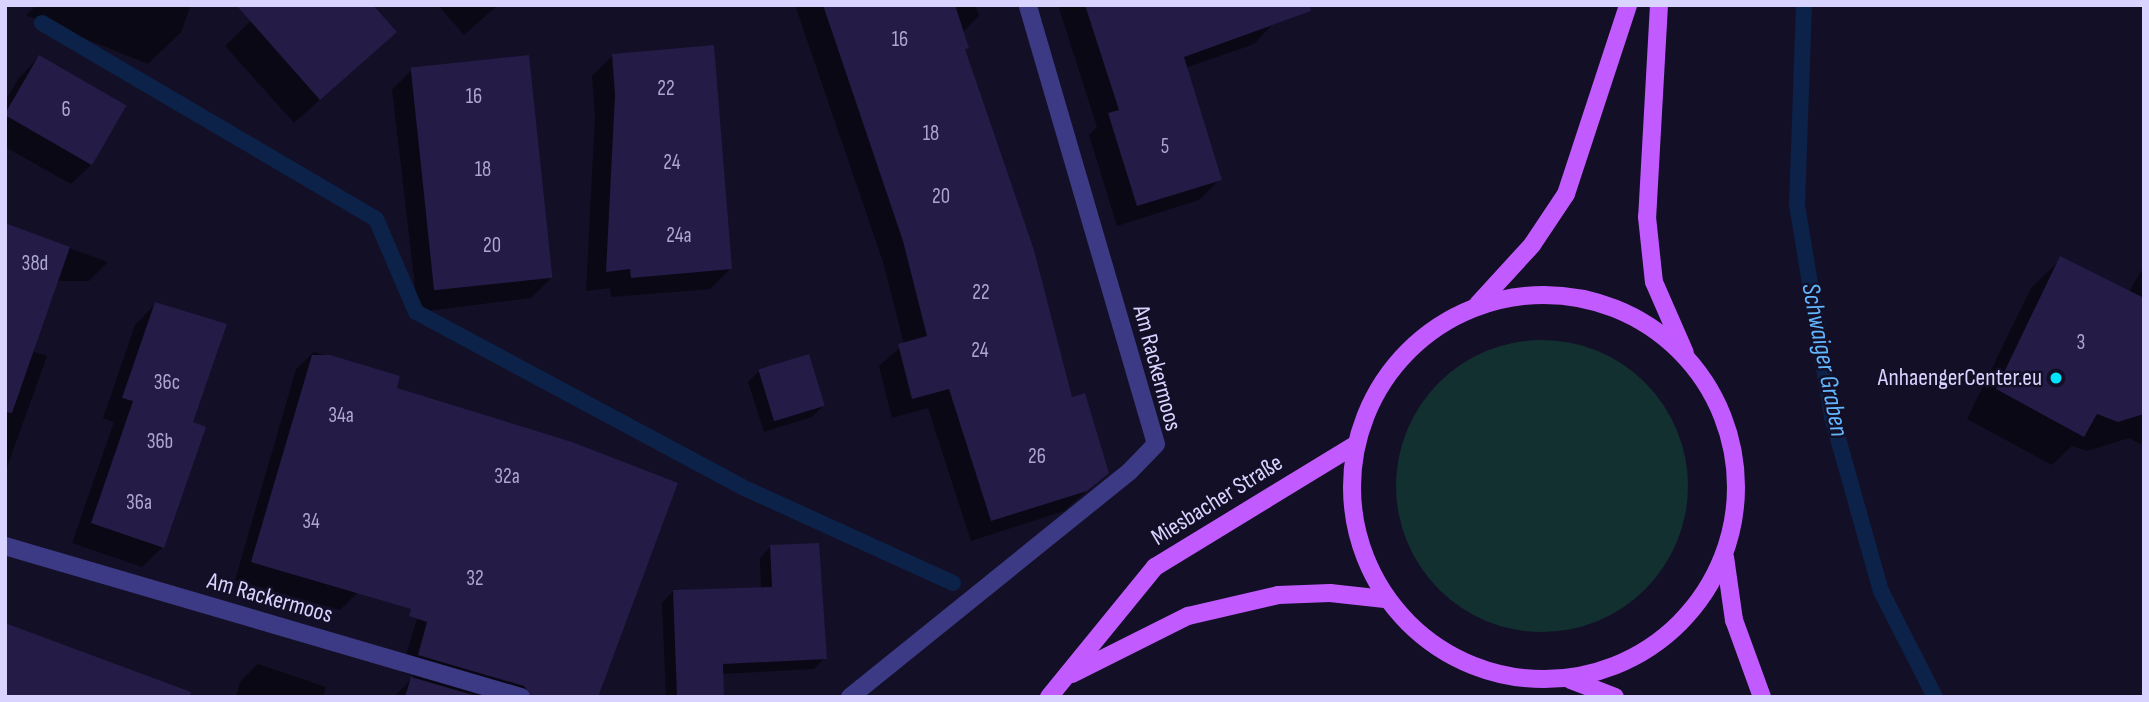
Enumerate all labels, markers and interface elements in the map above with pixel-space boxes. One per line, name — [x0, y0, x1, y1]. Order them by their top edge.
house number: 16 — [892, 27, 908, 53]
house number: 22 — [657, 76, 675, 102]
house number: 16 — [466, 84, 482, 110]
house number: 6 — [61, 97, 71, 123]
house number: 18 — [923, 121, 939, 147]
house number: 5 — [1161, 134, 1169, 160]
house number: 24 — [663, 150, 681, 176]
house number: 18 — [475, 157, 491, 183]
house number: 20 — [932, 184, 950, 210]
house number: 24a — [666, 223, 692, 249]
house number: 20 — [483, 233, 501, 259]
house number: 38d — [22, 251, 48, 277]
house number: 22 — [972, 280, 990, 306]
water label: Schwaiger Graben — [1794, 281, 1854, 439]
street label: Am Rackermoos — [1126, 302, 1188, 434]
house number: 3 — [2077, 330, 2085, 356]
house number: 24 — [971, 338, 989, 364]
place label: AnhaengerCenter.eu — [1878, 364, 2042, 392]
house number: 36c — [154, 370, 180, 396]
marker: AnhaengerCenter.eu — [2048, 370, 2064, 386]
house number: 34a — [328, 403, 354, 429]
house number: 36b — [147, 429, 173, 455]
house number: 26 — [1028, 444, 1046, 470]
street label: Miesbacher Straße — [1146, 448, 1288, 552]
house number: 32a — [494, 464, 520, 490]
house number: 36a — [126, 490, 152, 516]
house number: 34 — [302, 509, 320, 535]
street label: Am Rackermoos — [204, 566, 336, 630]
house number: 32 — [466, 566, 484, 592]

